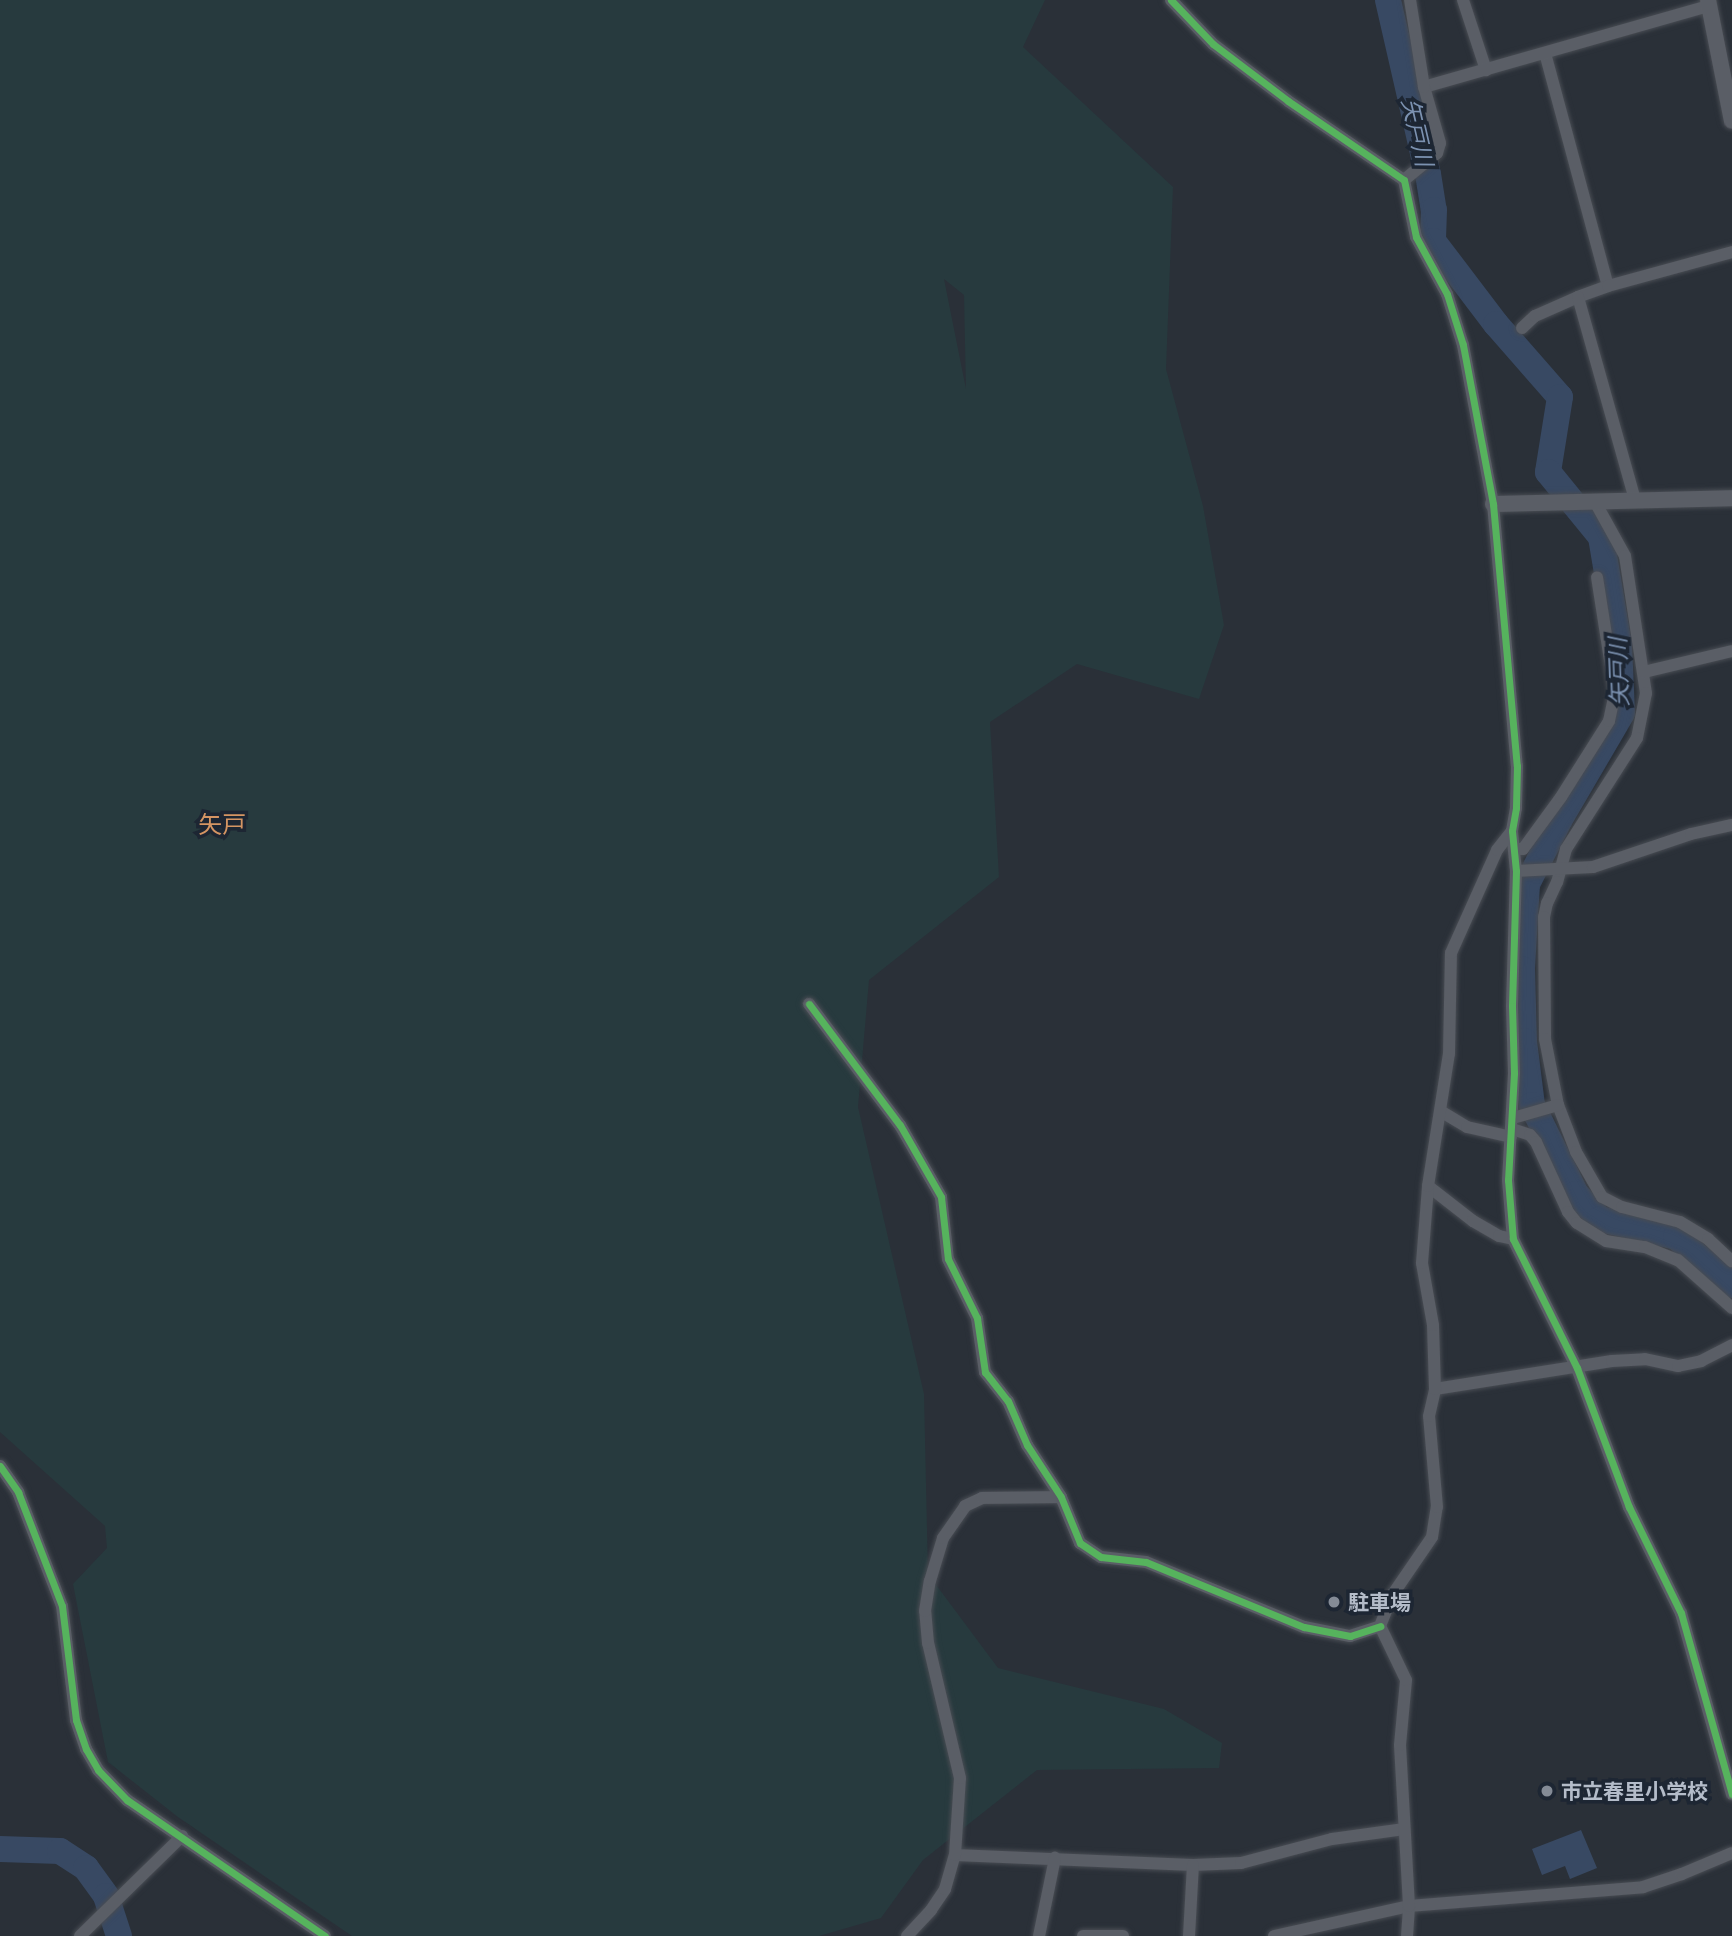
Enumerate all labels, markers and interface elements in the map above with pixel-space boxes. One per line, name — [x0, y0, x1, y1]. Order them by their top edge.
water label: 矢戸川 — [1397, 95, 1439, 169]
water label: 矢戸川 — [1603, 637, 1633, 707]
district label: 矢戸 — [198, 810, 246, 838]
place label: 駐車場 — [1348, 1589, 1411, 1615]
marker: 駐車場 — [1326, 1594, 1342, 1610]
place label: 市立春里小学校 — [1561, 1778, 1708, 1804]
marker: 市立春里小学校 — [1539, 1783, 1555, 1799]

